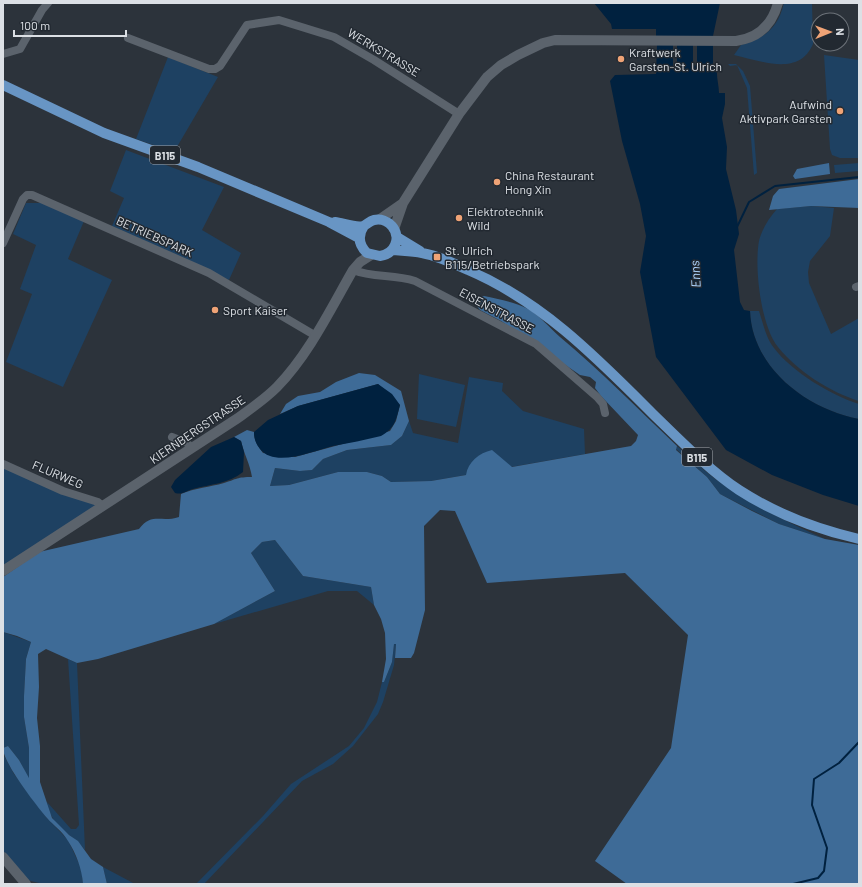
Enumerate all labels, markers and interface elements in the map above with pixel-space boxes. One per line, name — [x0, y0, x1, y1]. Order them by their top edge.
scale bar — [14, 12, 126, 38]
north arrow — [810, 12, 850, 52]
text: 100 m — [20, 18, 50, 32]
street label: WERKSTRASSE — [345, 25, 423, 79]
text: N — [834, 28, 847, 36]
place label: Kraftwerk Garsten-St. Ulrich — [629, 45, 722, 73]
marker: Kraftwerk Garsten-St. Ulrich — [616, 54, 626, 64]
place label: Aufwind Aktivpark Garsten — [739, 97, 832, 125]
marker: Aufwind Aktivpark Garsten — [835, 106, 845, 116]
road number: B115 — [150, 146, 180, 164]
place label: China Restaurant Hong Xin — [505, 168, 594, 196]
marker: China Restaurant Hong Xin — [492, 177, 502, 187]
place label: Elektrotechnik Wild — [467, 204, 543, 232]
street label: BETRIEBSPARK — [114, 213, 196, 259]
marker: Elektrotechnik Wild — [454, 213, 464, 223]
place label: St. Ulrich B115/Betriebspark — [445, 243, 539, 271]
marker: St. Ulrich B115/Betriebspark — [432, 252, 442, 262]
water label: Enns — [686, 260, 704, 288]
street label: EISENSTRASSE — [457, 285, 537, 335]
place label: Sport Kaiser — [223, 303, 288, 317]
marker: Sport Kaiser — [210, 305, 220, 315]
street label: KIERNBERGSTRASSE — [147, 392, 247, 466]
road number: B115 — [682, 448, 712, 466]
street label: FLURWEG — [31, 457, 85, 491]

